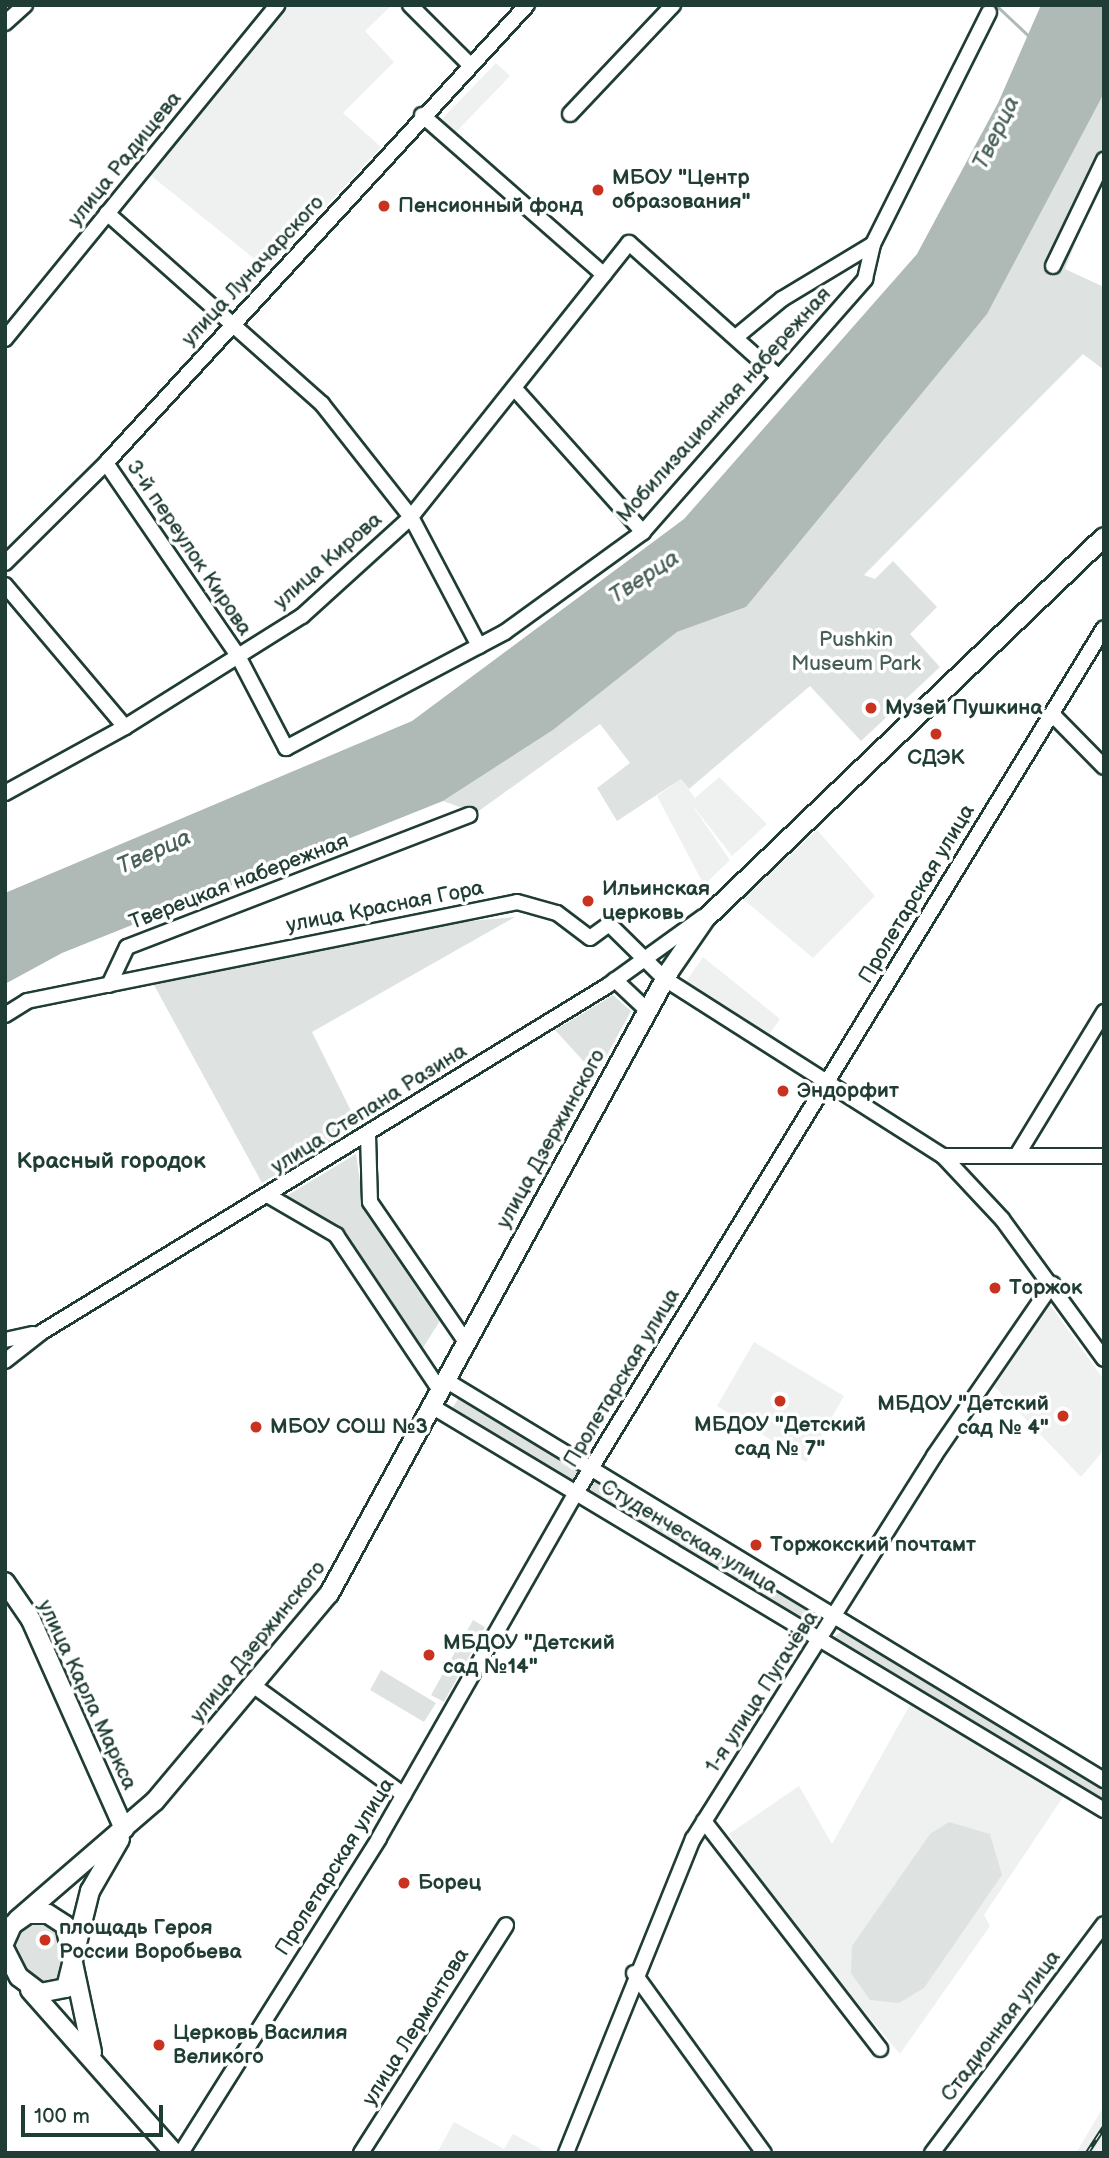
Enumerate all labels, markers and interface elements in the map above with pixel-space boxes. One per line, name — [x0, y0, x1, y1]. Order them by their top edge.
street label: улица Радищева — [63, 86, 187, 232]
water label: Тверца — [966, 92, 1026, 174]
place label: МБОУ "Центр образования" — [612, 165, 751, 215]
marker: МБОУ "Центр образования" — [590, 182, 606, 198]
street label: улица Луначарского — [177, 190, 329, 352]
place label: Пенсионный фонд — [398, 193, 583, 219]
marker: Пенсионный фонд — [376, 198, 392, 214]
street label: Мобилизационная набережная — [612, 282, 836, 528]
street label: 3-й переулок Кирова — [121, 455, 257, 641]
street label: улица Кирова — [269, 507, 387, 615]
water label: Тверца — [604, 544, 684, 610]
park label: Pushkin Museum Park — [791, 627, 921, 677]
place label: Музей Пушкина — [885, 695, 1043, 721]
marker: Музей Пушкина — [863, 700, 879, 716]
marker: СДЭК — [928, 726, 944, 742]
place label: СДЭК — [907, 745, 965, 771]
street label: Пролетарская улица — [854, 800, 980, 988]
water label: Тверца — [113, 823, 195, 881]
street label: Тверецкая набережная — [126, 828, 352, 936]
street label: улица Красная Гора — [284, 876, 486, 938]
place label: Ильинская церковь — [602, 876, 710, 926]
marker: Ильинская церковь — [580, 893, 596, 909]
street label: улица Степана Разина — [267, 1038, 471, 1180]
street label: улица Дзержинского — [491, 1045, 611, 1233]
place label: Эндорфит — [797, 1078, 899, 1104]
marker: Эндорфит — [775, 1083, 791, 1099]
district label: Красный городок — [16, 1147, 206, 1175]
place label: Торжок — [1009, 1275, 1082, 1301]
marker: Торжок — [987, 1280, 1003, 1296]
street label: Пролетарская улица — [559, 1284, 685, 1472]
place label: МБДОУ "Детский сад № 4" — [877, 1391, 1049, 1441]
marker: МБДОУ "Детский сад № 7" — [772, 1393, 788, 1409]
marker: МБДОУ "Детский сад № 4" — [1055, 1408, 1071, 1424]
place label: МБДОУ "Детский сад № 7" — [694, 1412, 866, 1462]
place label: МБОУ СОШ №3 — [270, 1414, 428, 1440]
marker: МБОУ СОШ №3 — [248, 1419, 264, 1435]
street label: Студенческая улица — [596, 1474, 782, 1600]
place label: Торжокский почтамт — [770, 1532, 976, 1558]
marker: Торжокский почтамт — [748, 1537, 764, 1553]
street label: улица Дзержинского — [185, 1556, 331, 1728]
street label: улица Карла Маркса — [32, 1596, 142, 1794]
street label: 1-я улица Пугачёва — [700, 1606, 824, 1778]
place label: МБДОУ "Детский сад №14" — [443, 1630, 615, 1680]
marker: МБДОУ "Детский сад №14" — [421, 1647, 437, 1663]
street label: Пролетарская улица — [270, 1774, 400, 1960]
place label: Борец — [418, 1870, 481, 1896]
marker: Борец — [396, 1875, 412, 1891]
place label: площадь Героя России Воробьева — [59, 1915, 242, 1965]
marker: площадь Героя России Воробьева — [37, 1932, 53, 1948]
street label: улица Лермонтова — [357, 1944, 475, 2110]
street label: Стадионная улица — [936, 1945, 1066, 2107]
place label: Церковь Василия Великого — [173, 2020, 348, 2070]
marker: Церковь Василия Великого — [151, 2037, 167, 2053]
scale bar — [24, 2092, 166, 2136]
text: 100 m — [34, 2104, 90, 2129]

